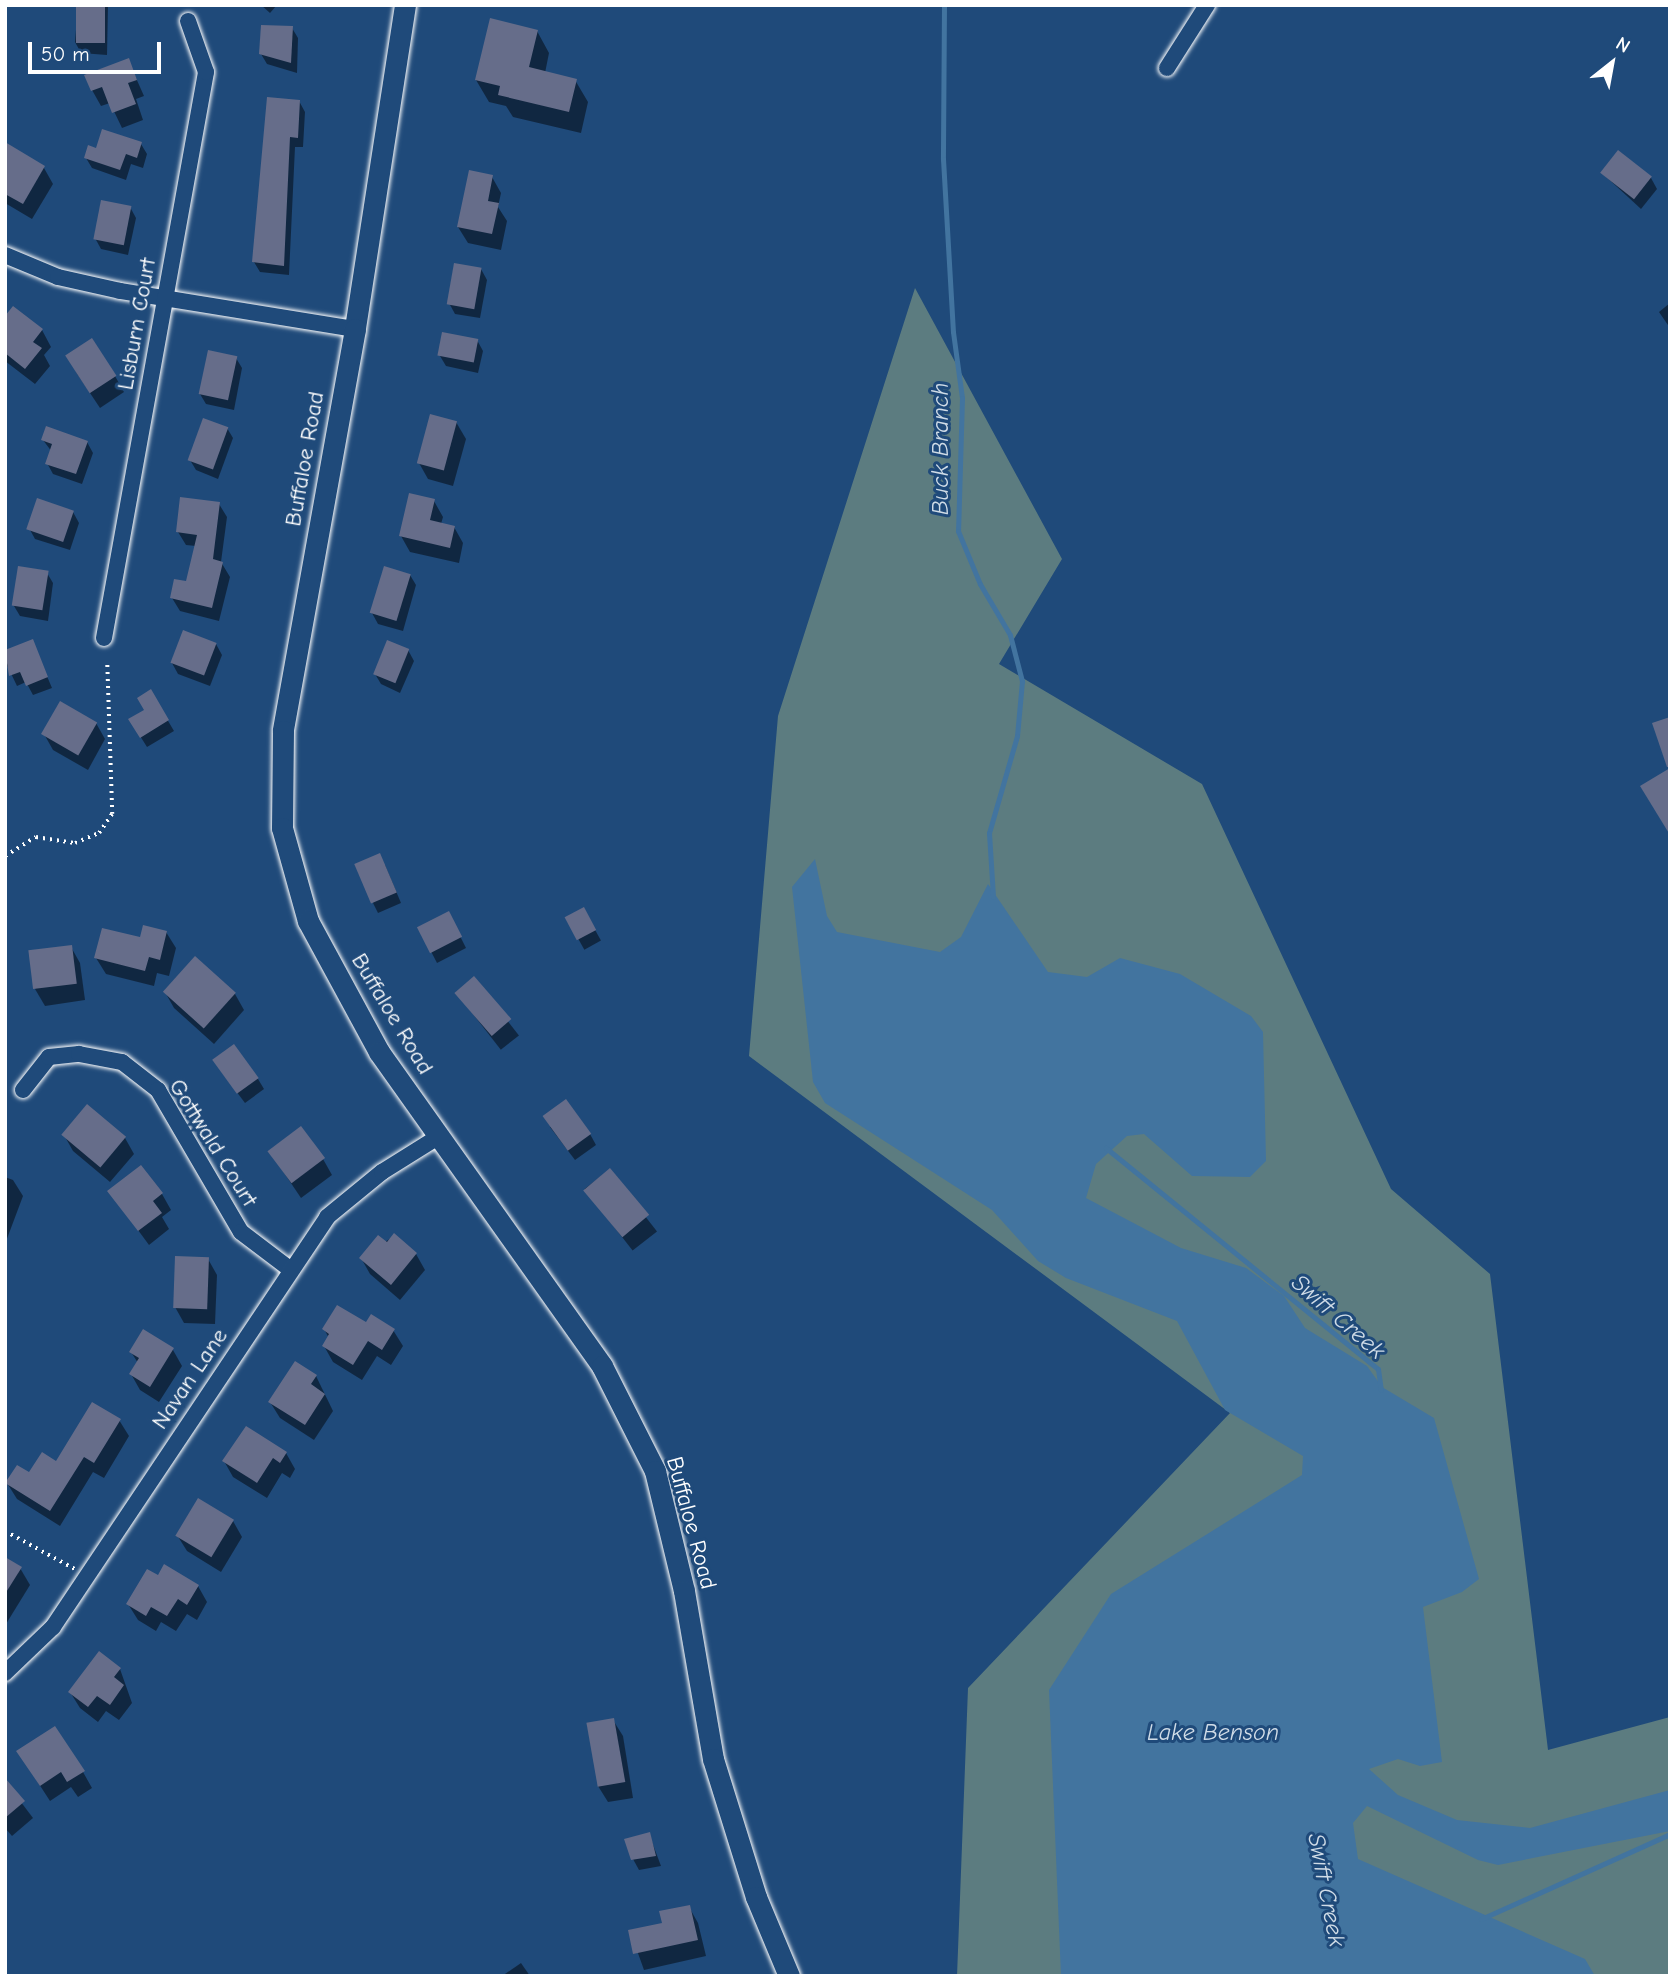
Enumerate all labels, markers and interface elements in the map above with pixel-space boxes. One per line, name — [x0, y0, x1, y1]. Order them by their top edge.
scale bar — [32, 28, 164, 72]
north arrow — [1577, 28, 1647, 98]
text: N — [1612, 32, 1634, 58]
text: 50 m — [41, 42, 90, 66]
street label: Lisburn Court — [112, 256, 162, 392]
water label: Buck Branch — [927, 383, 955, 515]
street label: Buffaloe Road — [280, 389, 330, 529]
street label: Buffaloe Road — [345, 948, 439, 1080]
street label: Gottwald Court — [163, 1074, 263, 1212]
water label: Swift Creek — [1285, 1268, 1391, 1366]
street label: Navan Lane — [146, 1323, 234, 1435]
street label: Buffaloe Road — [660, 1454, 722, 1592]
water label: Lake Benson — [1147, 1719, 1279, 1747]
water label: Swift Creek — [1301, 1831, 1351, 1949]

